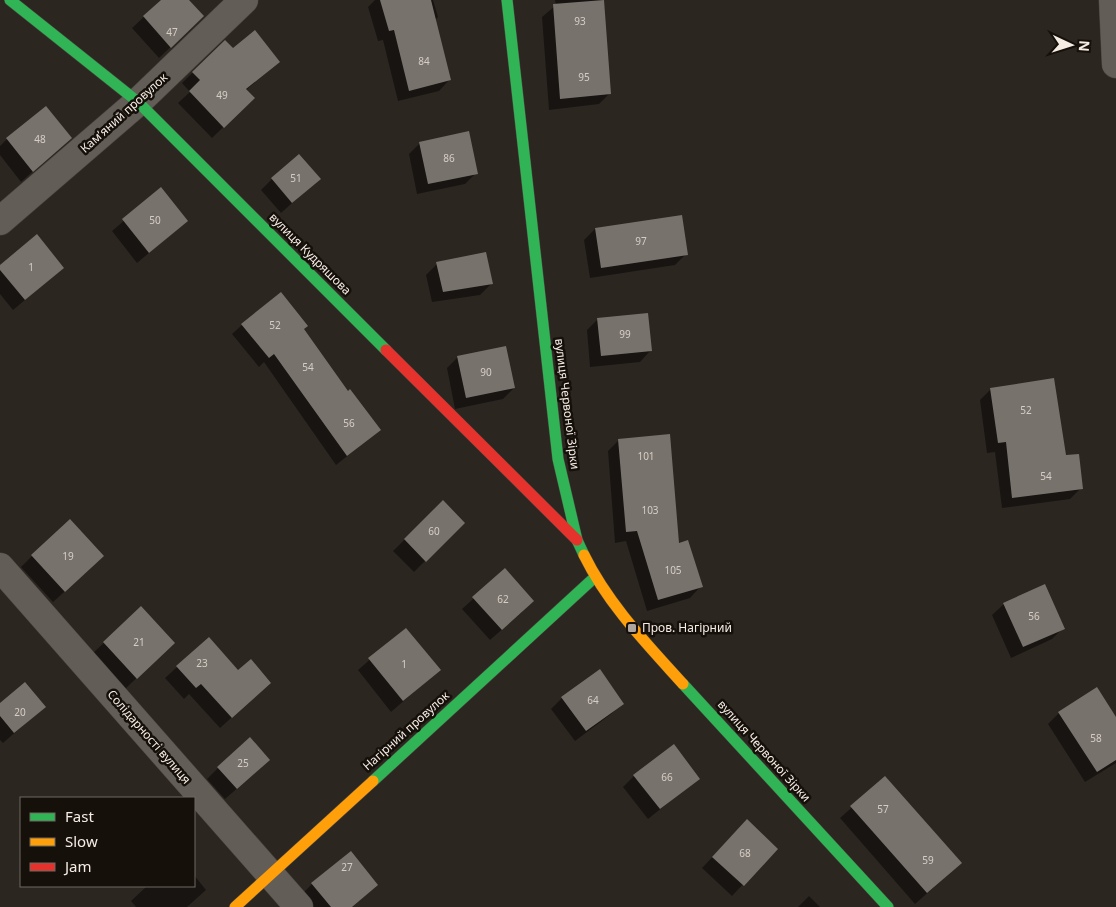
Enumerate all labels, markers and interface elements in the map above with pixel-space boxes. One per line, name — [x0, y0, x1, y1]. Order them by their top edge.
house number: 93 — [574, 14, 586, 28]
north arrow — [1046, 20, 1096, 70]
house number: 47 — [166, 25, 178, 39]
text: N — [1075, 40, 1094, 52]
house number: 84 — [418, 54, 430, 68]
street label: Кам’яний провулок — [76, 68, 171, 156]
house number: 95 — [578, 70, 590, 84]
house number: 49 — [216, 88, 228, 102]
house number: 48 — [34, 132, 46, 146]
house number: 86 — [443, 151, 455, 165]
house number: 51 — [290, 171, 302, 185]
street label: вулиця Кудряшова — [266, 209, 355, 298]
house number: 50 — [149, 213, 161, 227]
house number: 97 — [635, 234, 647, 248]
house number: 1 — [28, 260, 34, 274]
house number: 52 — [269, 318, 281, 332]
house number: 99 — [619, 327, 631, 341]
street label: вулиця Червоної Зірки — [551, 338, 584, 470]
house number: 54 — [302, 360, 314, 374]
house number: 90 — [480, 365, 492, 379]
house number: 52 — [1020, 403, 1032, 417]
house number: 56 — [343, 416, 355, 430]
house number: 101 — [637, 449, 655, 463]
house number: 54 — [1040, 469, 1052, 483]
house number: 103 — [641, 503, 659, 517]
house number: 60 — [428, 524, 440, 538]
house number: 19 — [62, 549, 74, 563]
house number: 105 — [664, 563, 682, 577]
house number: 62 — [497, 592, 509, 606]
house number: 56 — [1028, 609, 1040, 623]
place label: Пров. Нагірний — [642, 619, 732, 636]
marker: Пров. Нагірний — [626, 622, 638, 634]
house number: 21 — [133, 635, 145, 649]
house number: 23 — [196, 656, 208, 670]
house number: 1 — [401, 657, 407, 671]
street label: Солідарності вулиця — [104, 686, 195, 787]
street label: Нагірний провулок — [359, 687, 453, 774]
house number: 64 — [587, 693, 599, 707]
street label: вулиця Червоної Зірки — [714, 696, 815, 805]
house number: 20 — [14, 705, 26, 719]
house number: 58 — [1090, 731, 1102, 745]
house number: 25 — [237, 756, 249, 770]
house number: 66 — [661, 770, 673, 784]
legend — [20, 797, 195, 887]
house number: 57 — [877, 802, 889, 816]
text: Fast — [65, 806, 94, 826]
text: Slow — [65, 831, 98, 851]
house number: 68 — [739, 846, 751, 860]
house number: 59 — [922, 853, 934, 867]
text: Jam — [63, 856, 92, 876]
house number: 27 — [341, 860, 353, 874]

